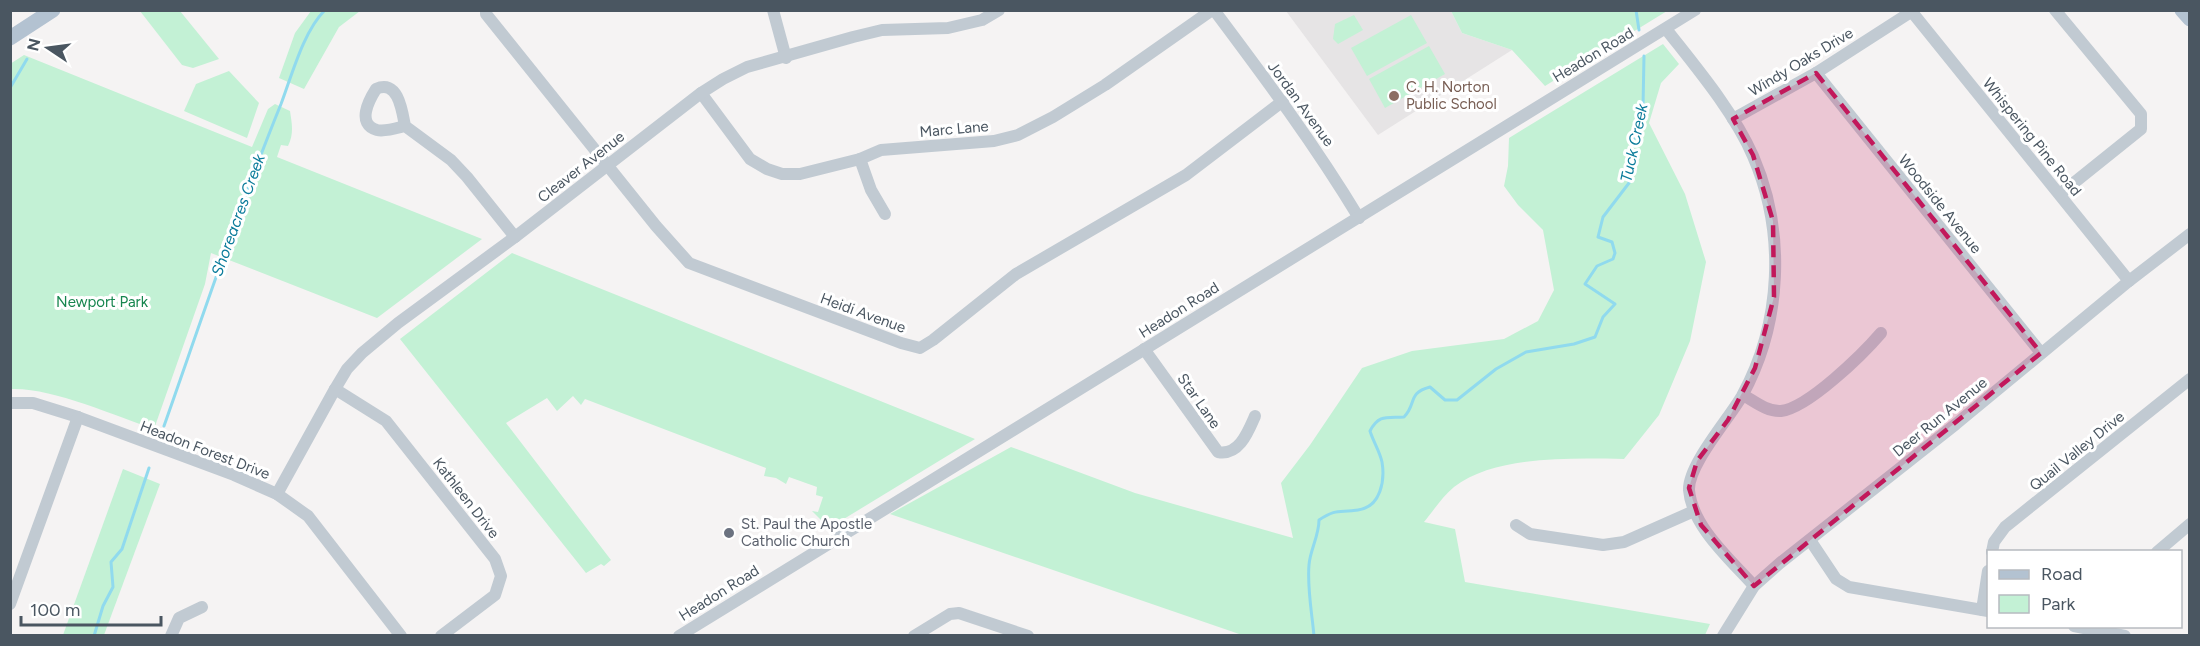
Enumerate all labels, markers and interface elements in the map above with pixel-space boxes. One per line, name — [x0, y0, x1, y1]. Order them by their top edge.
north arrow — [18, 18, 78, 78]
street label: Headon Road — [1549, 24, 1637, 86]
street label: Windy Oaks Drive — [1746, 24, 1856, 100]
text: N — [23, 37, 45, 53]
street label: Jordan Avenue — [1264, 58, 1338, 150]
street label: Whispering Pine Road — [1979, 74, 2085, 200]
place label: C. H. Norton Public School — [1406, 78, 1497, 113]
marker: C. H. Norton Public School — [1387, 89, 1401, 103]
water label: Tuck Creek — [1616, 101, 1652, 184]
street label: Marc Lane — [919, 117, 989, 141]
street label: Cleaver Avenue — [534, 128, 628, 206]
water label: Shoreacres Creek — [207, 150, 269, 279]
street label: Woodside Avenue — [1895, 151, 1985, 257]
street label: Headon Road — [1136, 278, 1222, 342]
street label: Heidi Avenue — [818, 289, 908, 337]
park label: Newport Park — [56, 293, 149, 311]
street label: Star Lane — [1173, 370, 1225, 432]
street label: Deer Run Avenue — [1889, 373, 1991, 461]
street label: Quail Valley Drive — [2026, 407, 2128, 495]
street label: Headon Forest Drive — [137, 417, 273, 483]
street label: Kathleen Drive — [429, 454, 503, 542]
place label: St. Paul the Apostle Catholic Church — [741, 515, 872, 550]
marker: St. Paul the Apostle Catholic Church — [722, 526, 736, 540]
legend — [1987, 550, 2182, 628]
street label: Headon Road — [676, 561, 762, 625]
text: Road — [2041, 563, 2082, 585]
scale bar — [21, 589, 160, 627]
text: Park — [2041, 593, 2076, 615]
text: 100 m — [30, 599, 80, 621]

